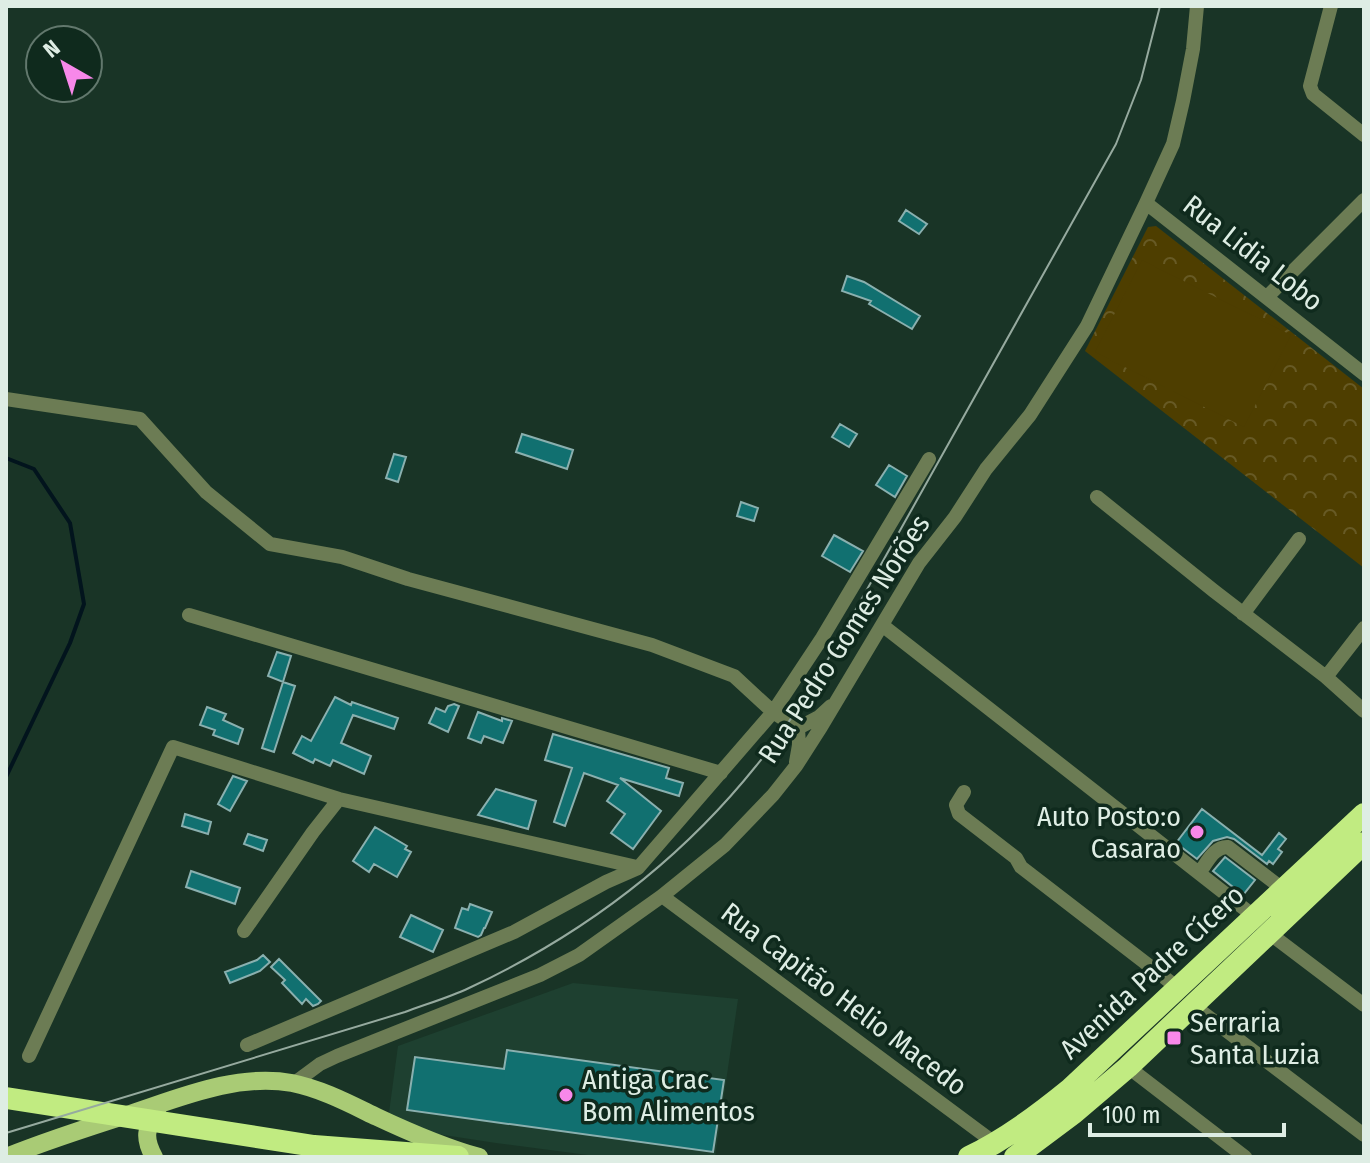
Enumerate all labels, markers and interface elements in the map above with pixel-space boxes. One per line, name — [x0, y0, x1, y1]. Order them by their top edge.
north arrow — [24, 24, 104, 104]
text: N — [38, 34, 65, 63]
street label: Rua Lidia Lobo — [1177, 188, 1329, 318]
street label: Rua Pedro Gomes Norões — [751, 509, 937, 769]
place label: Auto Posto:o Casarao — [1037, 800, 1181, 865]
marker: Auto Posto:o Casarao — [1188, 823, 1206, 841]
street label: Avenida Padre Cícero — [1053, 878, 1251, 1066]
street label: Rua Capitão Helio Macedo — [715, 896, 973, 1102]
place label: Serraria Santa Luzia — [1190, 1006, 1320, 1071]
marker: Serraria Santa Luzia — [1165, 1029, 1183, 1047]
place label: Antiga Crac Bom Alimentos — [582, 1063, 755, 1128]
marker: Antiga Crac Bom Alimentos — [557, 1086, 575, 1104]
scale bar — [1090, 1087, 1284, 1137]
text: 100 m — [1102, 1101, 1160, 1129]

